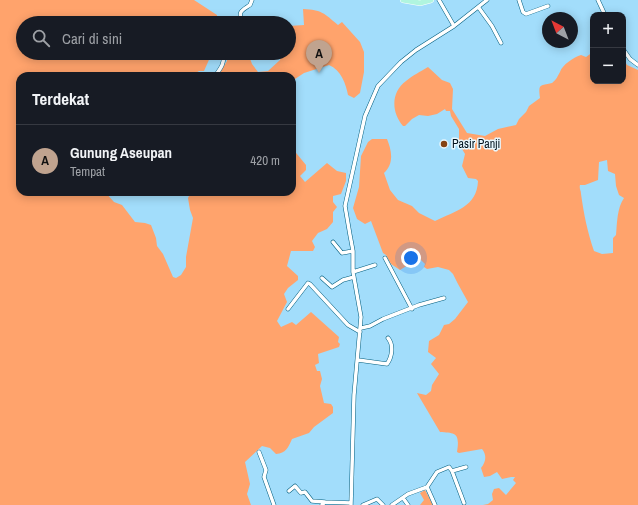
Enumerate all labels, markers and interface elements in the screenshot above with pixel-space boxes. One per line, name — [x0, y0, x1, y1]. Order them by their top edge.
north arrow — [542, 12, 578, 48]
map controls — [590, 12, 626, 84]
button: + — [590, 12, 626, 48]
search box — [16, 16, 296, 60]
icon: search — [30, 27, 52, 49]
text: Cari di sini — [62, 28, 122, 49]
pin: A — [306, 40, 332, 73]
button: − — [590, 48, 626, 84]
text: Terdekat — [32, 87, 89, 110]
place label: Pasir Panji — [452, 136, 500, 152]
marker: Pasir Panji — [439, 139, 449, 149]
text: Gunung Aseupan — [70, 142, 172, 163]
text: A — [41, 152, 49, 169]
text: 420 m — [250, 152, 280, 169]
text: Tempat — [70, 163, 105, 180]
your location — [401, 248, 421, 268]

